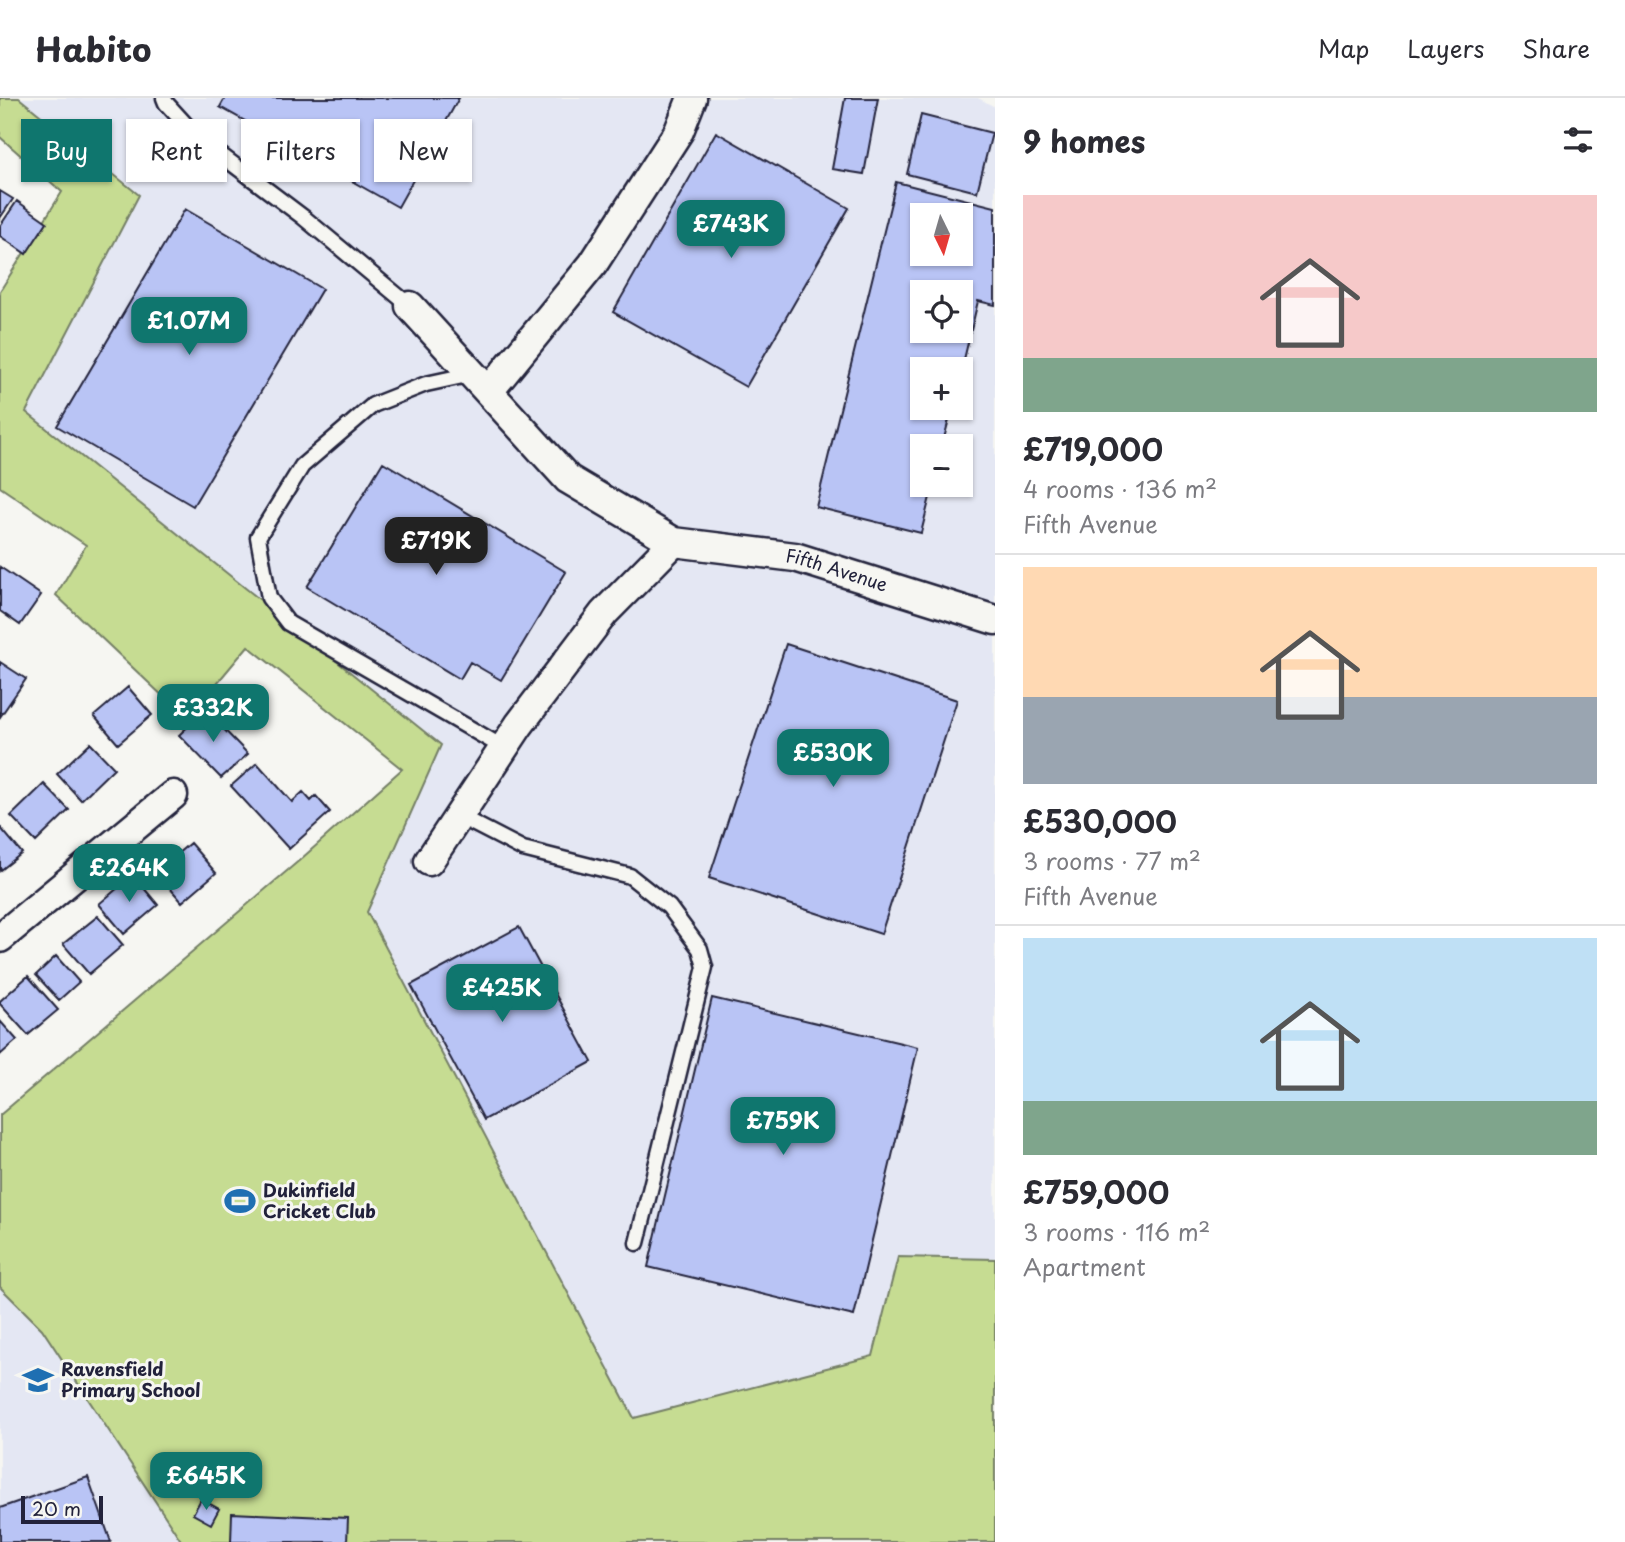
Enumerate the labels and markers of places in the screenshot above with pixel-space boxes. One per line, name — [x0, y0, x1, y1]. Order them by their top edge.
pin: £743K — [682, 200, 780, 260]
pin: £1.07M — [132, 298, 246, 357]
pin: £719K — [387, 518, 485, 577]
pin: £332K — [164, 684, 262, 744]
pin: £530K — [784, 730, 882, 789]
pin: £264K — [80, 844, 178, 904]
pin: £425K — [453, 964, 551, 1024]
pin: £759K — [734, 1098, 832, 1157]
place label: Dukinfield Cricket Club — [263, 1176, 376, 1224]
sports icon: Dukinfield Cricket Club — [223, 1184, 257, 1218]
place label: Ravensfield Primary School — [61, 1355, 201, 1403]
school or university icon: Ravensfield Primary School — [21, 1363, 55, 1397]
pin: £645K — [157, 1452, 255, 1512]

